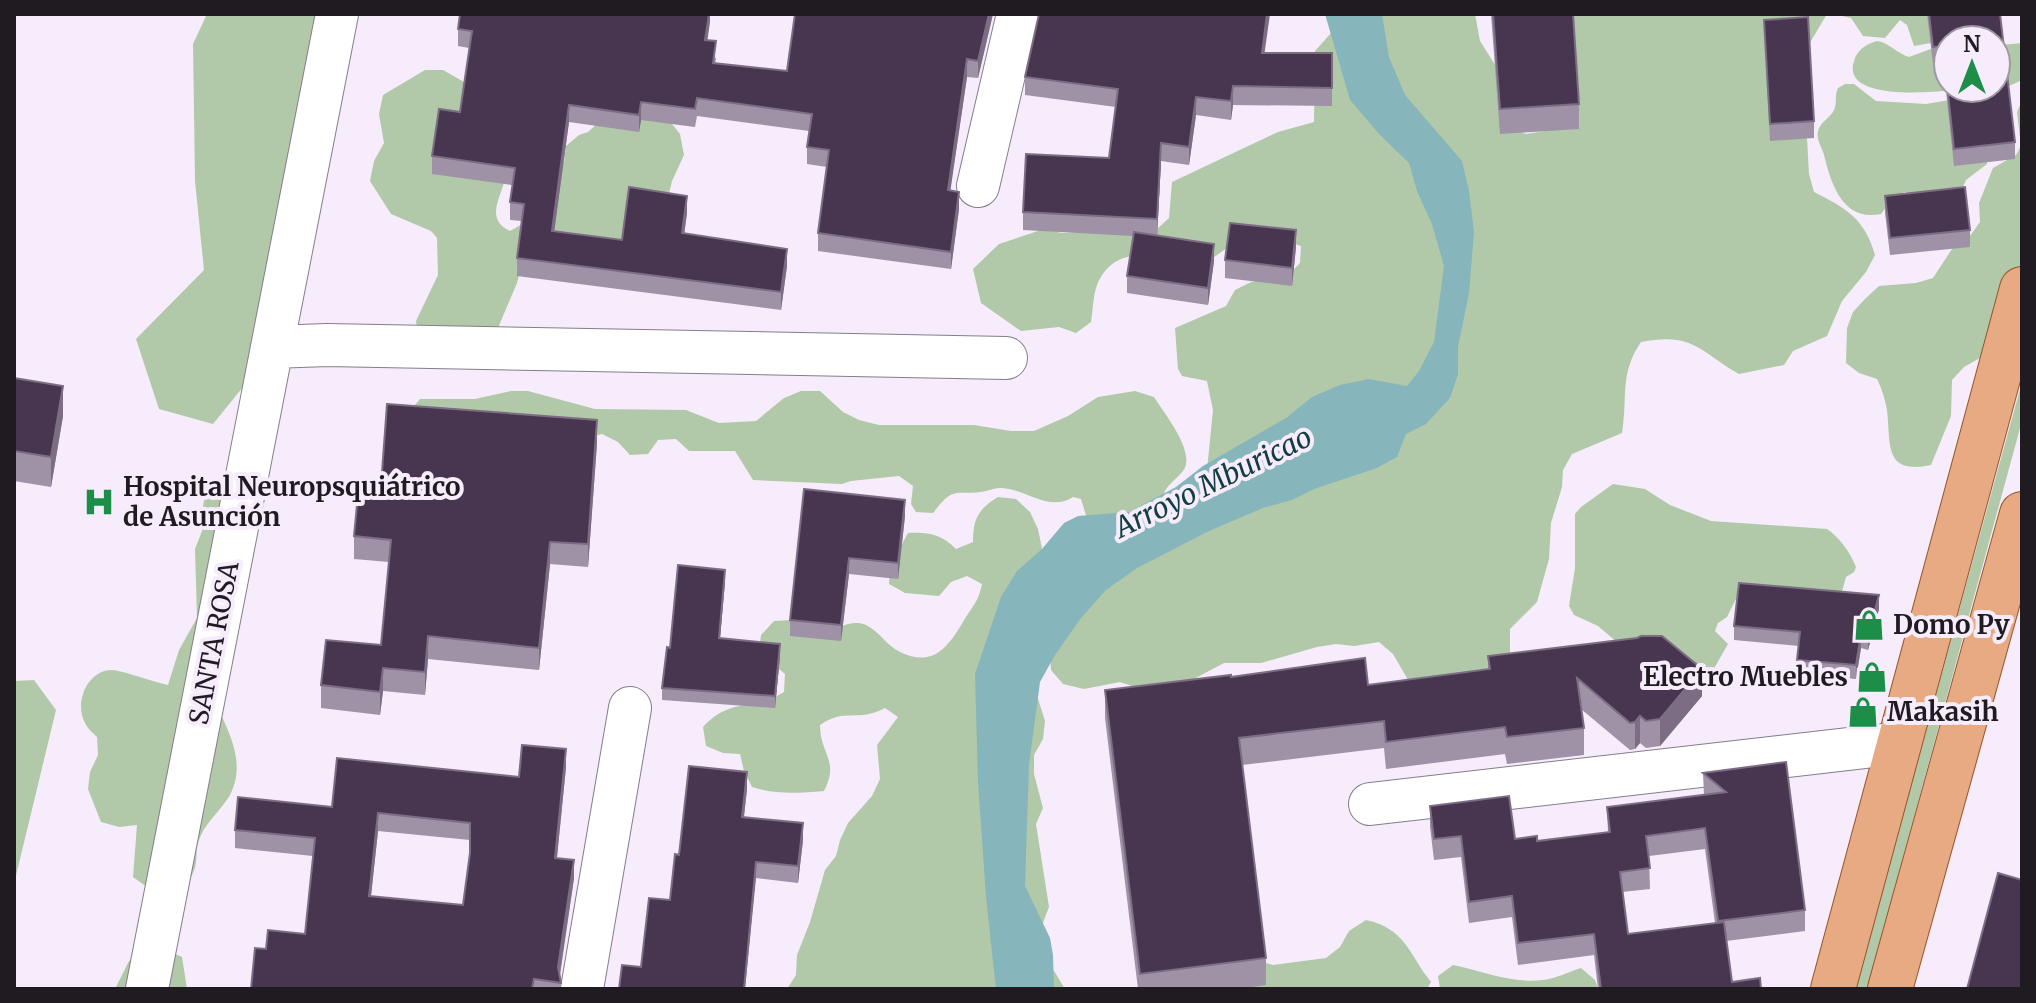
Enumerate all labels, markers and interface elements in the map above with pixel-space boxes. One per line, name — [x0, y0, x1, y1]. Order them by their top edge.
north arrow — [1932, 24, 2012, 104]
text: N — [1963, 30, 1981, 58]
water label: Arroyo Mburicao — [1107, 419, 1318, 546]
place label: Hospital Neuropsquiátrico de Asunción — [123, 470, 461, 533]
hospital icon: Hospital Neuropsquiátrico de Asunción — [82, 485, 116, 519]
street label: SANTA ROSA — [182, 558, 246, 727]
shop icon: Domo Py — [1852, 608, 1886, 642]
place label: Domo Py — [1893, 608, 2010, 641]
place label: Electro Muebles — [1643, 660, 1848, 693]
shop icon: Electro Muebles — [1855, 660, 1889, 694]
shop icon: Makasih — [1846, 695, 1880, 729]
place label: Makasih — [1887, 695, 1999, 728]

